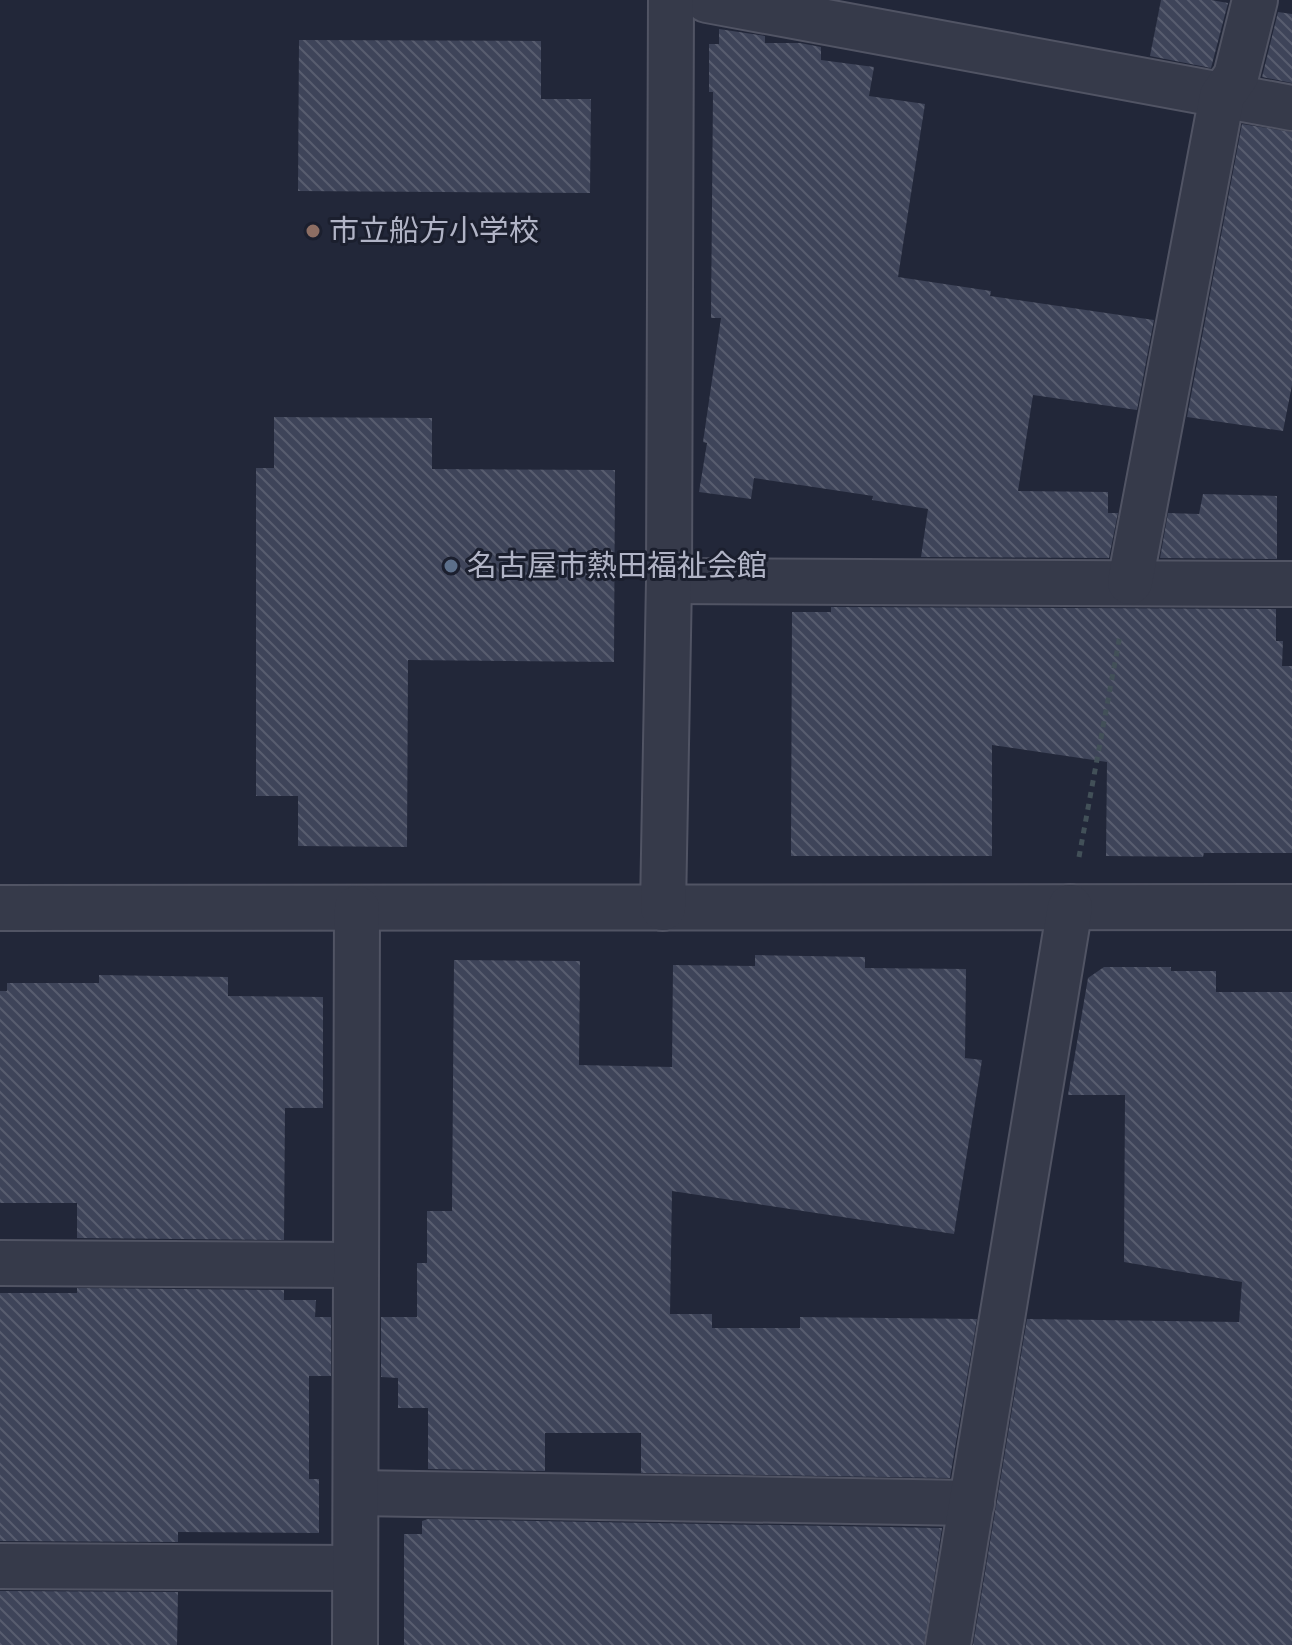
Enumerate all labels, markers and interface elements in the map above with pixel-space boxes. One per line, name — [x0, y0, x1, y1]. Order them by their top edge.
place label: 市立船方小学校 — [329, 213, 539, 249]
marker: 市立船方小学校 — [304, 222, 322, 240]
place label: 名古屋市熱田福祉会館 — [467, 548, 767, 584]
marker: 名古屋市熱田福祉会館 — [442, 557, 460, 575]

